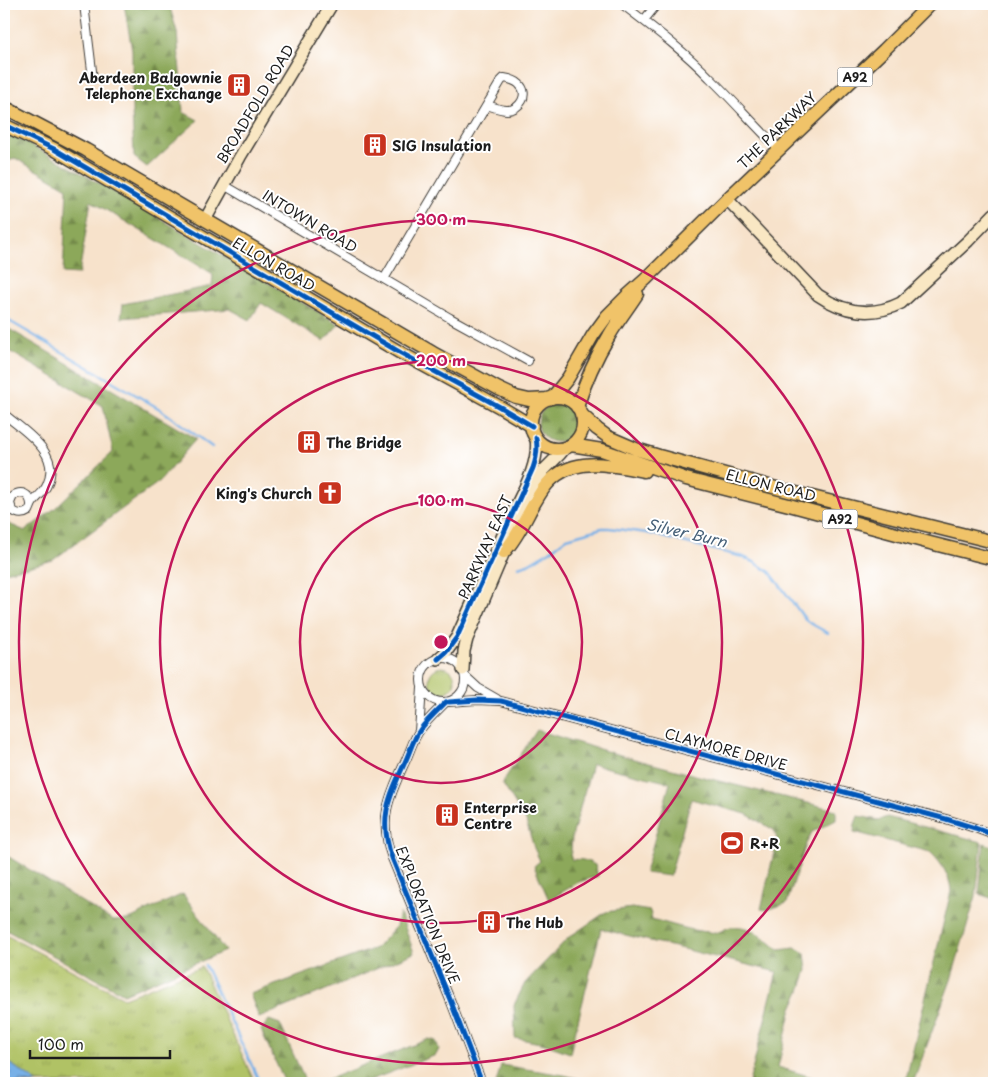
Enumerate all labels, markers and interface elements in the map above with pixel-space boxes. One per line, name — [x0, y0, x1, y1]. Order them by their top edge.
street label: BROADFOLD ROAD — [211, 40, 299, 168]
place label: Aberdeen Balgownie Telephone Exchange — [78, 67, 222, 104]
road number: A92 — [838, 68, 872, 86]
building icon: Aberdeen Balgownie Telephone Exchange — [226, 72, 252, 98]
street label: THE PARKWAY — [733, 87, 821, 173]
building icon: SIG Insulation — [362, 132, 388, 158]
place label: SIG Insulation — [392, 135, 491, 156]
street label: INTOWN ROAD — [259, 184, 361, 258]
text: 300 m — [416, 207, 466, 230]
street label: ELLON ROAD — [229, 232, 319, 296]
text: 200 m — [416, 348, 466, 371]
building icon: The Bridge — [296, 429, 322, 455]
place label: The Bridge — [326, 432, 402, 453]
street label: ELLON ROAD — [724, 464, 818, 506]
church icon: King's Church — [317, 480, 343, 506]
place label: King's Church — [216, 483, 312, 504]
text: 100 m — [418, 488, 464, 511]
street label: PARKWAY EAST — [453, 491, 517, 602]
road number: A92 — [822, 509, 858, 528]
water label: Silver Burn — [645, 512, 730, 553]
centre of rings — [432, 633, 450, 651]
street label: CLAYMORE DRIVE — [662, 723, 790, 775]
place label: Enterprise Centre — [464, 797, 537, 834]
building icon: Enterprise Centre — [434, 802, 460, 828]
sports icon: R+R — [719, 830, 745, 856]
place label: R+R — [750, 833, 779, 854]
street label: EXPLORATION DRIVE — [391, 843, 465, 987]
building icon: The Hub — [476, 909, 502, 935]
place label: The Hub — [506, 912, 563, 933]
scale bar — [30, 1027, 170, 1059]
text: 100 m — [38, 1032, 84, 1055]

